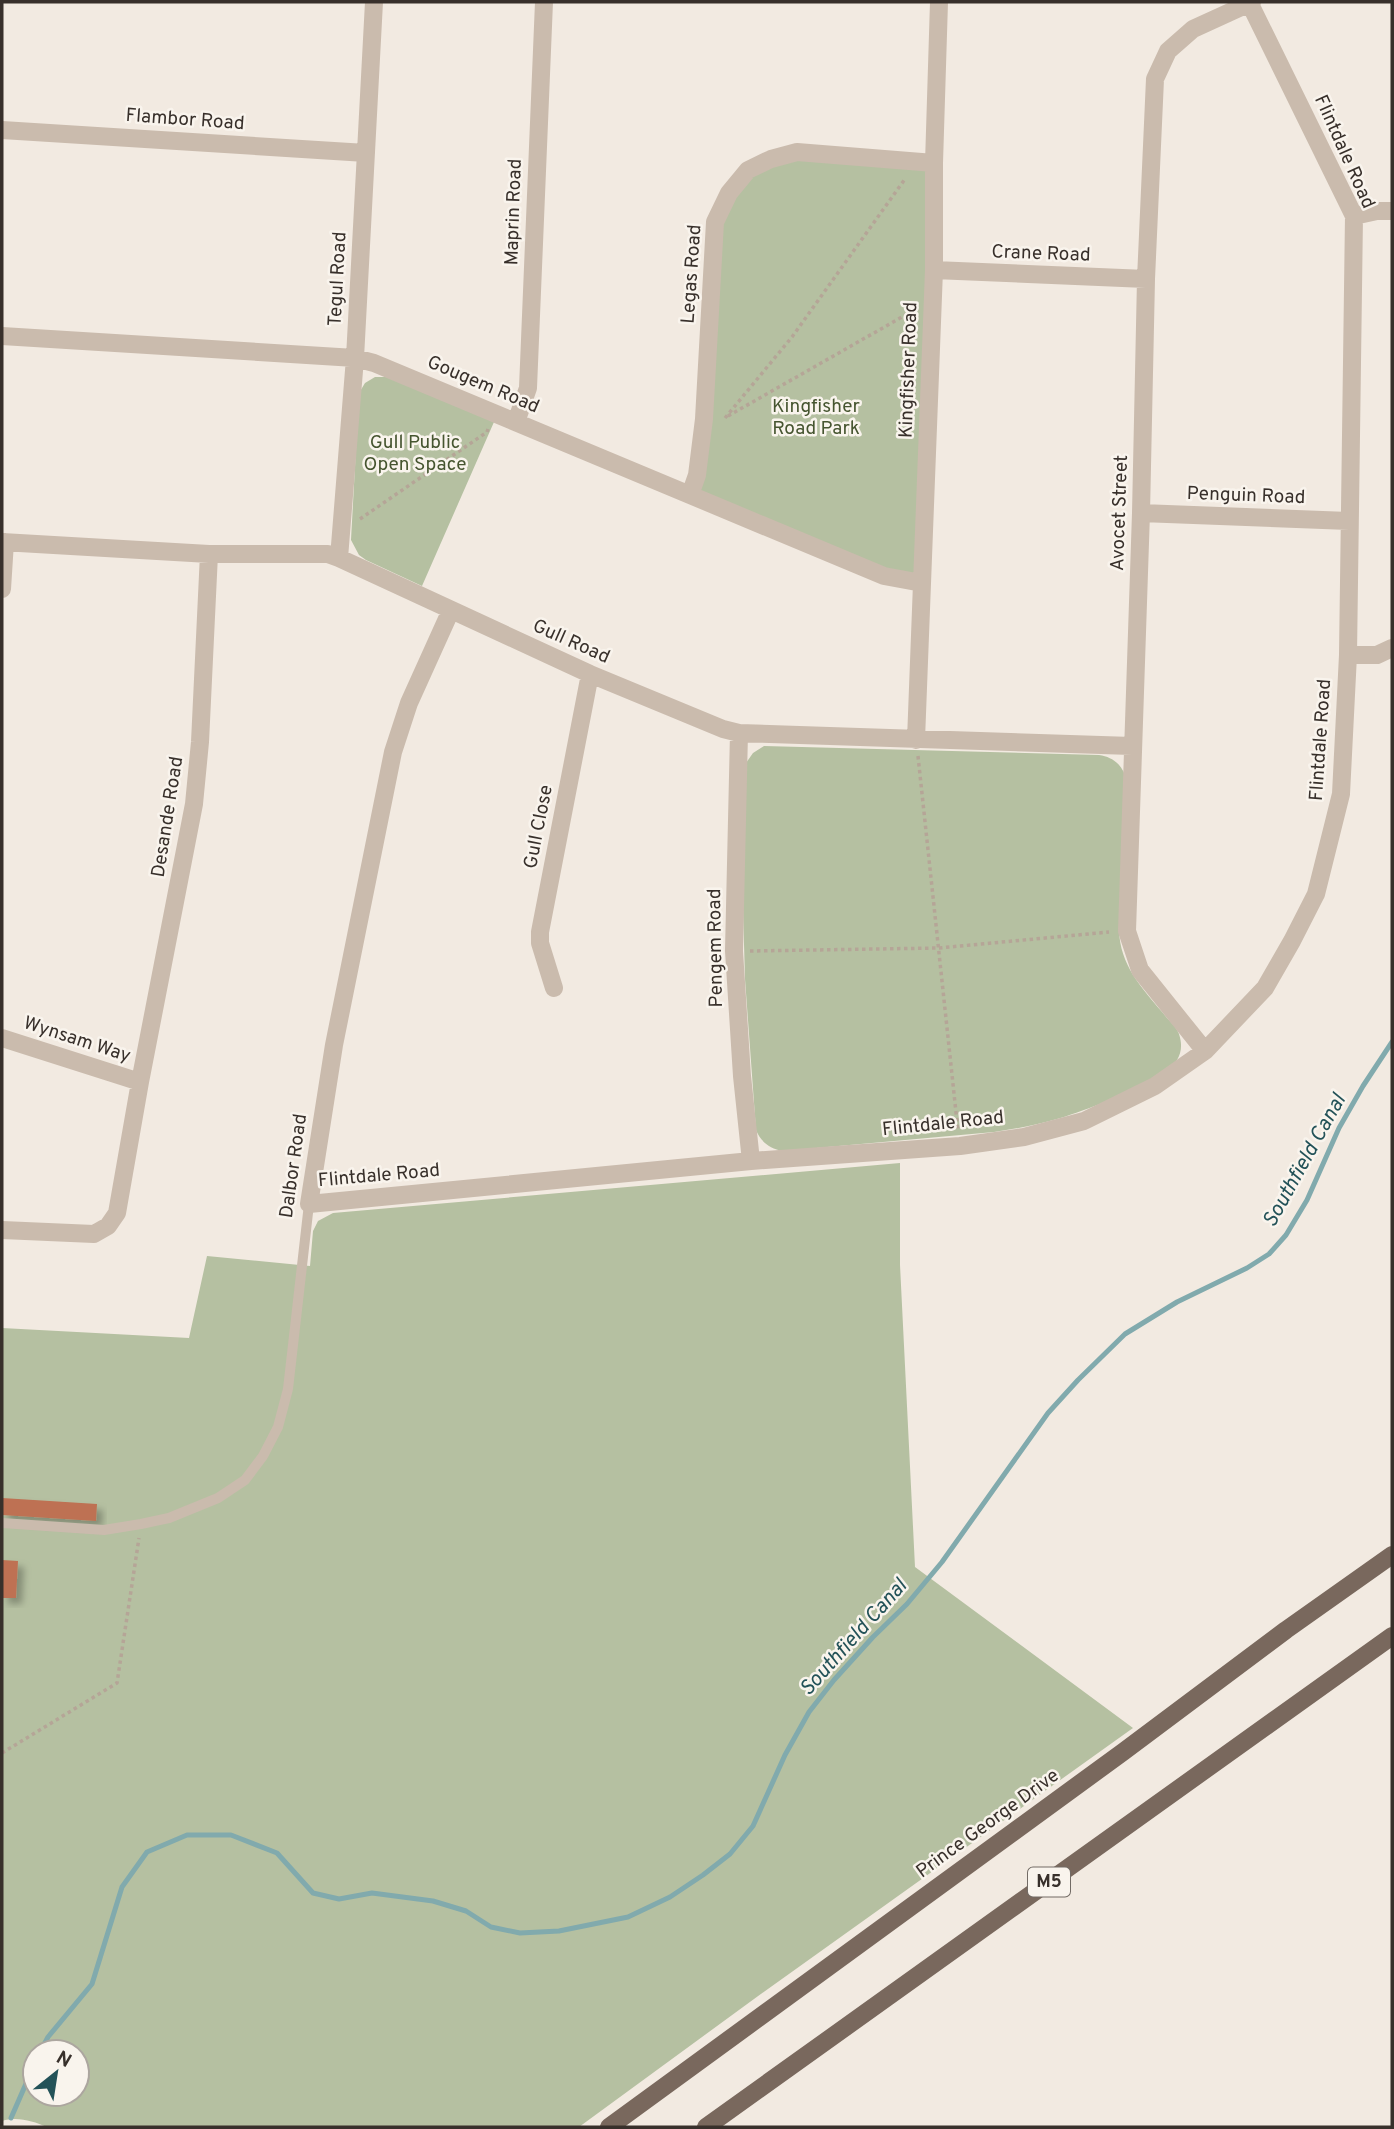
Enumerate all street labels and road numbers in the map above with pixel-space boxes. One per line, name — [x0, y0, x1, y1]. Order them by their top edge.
street label: Flintdale Road — [1308, 91, 1380, 213]
street label: Flambor Road — [125, 104, 245, 136]
street label: Maprin Road — [500, 158, 528, 266]
street label: Legas Road — [677, 224, 707, 324]
street label: Tegul Road — [324, 231, 352, 327]
street label: Crane Road — [991, 240, 1091, 268]
street label: Kingfisher Road — [895, 301, 923, 439]
street label: Gougem Road — [423, 351, 543, 419]
street label: Avocet Street — [1106, 455, 1134, 571]
street label: Penguin Road — [1186, 482, 1306, 510]
street label: Gull Road — [529, 614, 613, 670]
street label: Flintdale Road — [1305, 678, 1337, 802]
street label: Desande Road — [147, 755, 189, 879]
street label: Gull Close — [519, 783, 559, 871]
street label: Pengem Road — [703, 888, 729, 1008]
street label: Wynsam Way — [20, 1011, 134, 1069]
street label: Flintdale Road — [881, 1106, 1005, 1142]
street label: Dalbor Road — [275, 1112, 313, 1220]
street label: Flintdale Road — [317, 1159, 441, 1193]
street label: Prince George Drive — [912, 1764, 1064, 1884]
road number: M5 — [1028, 1868, 1070, 1896]

